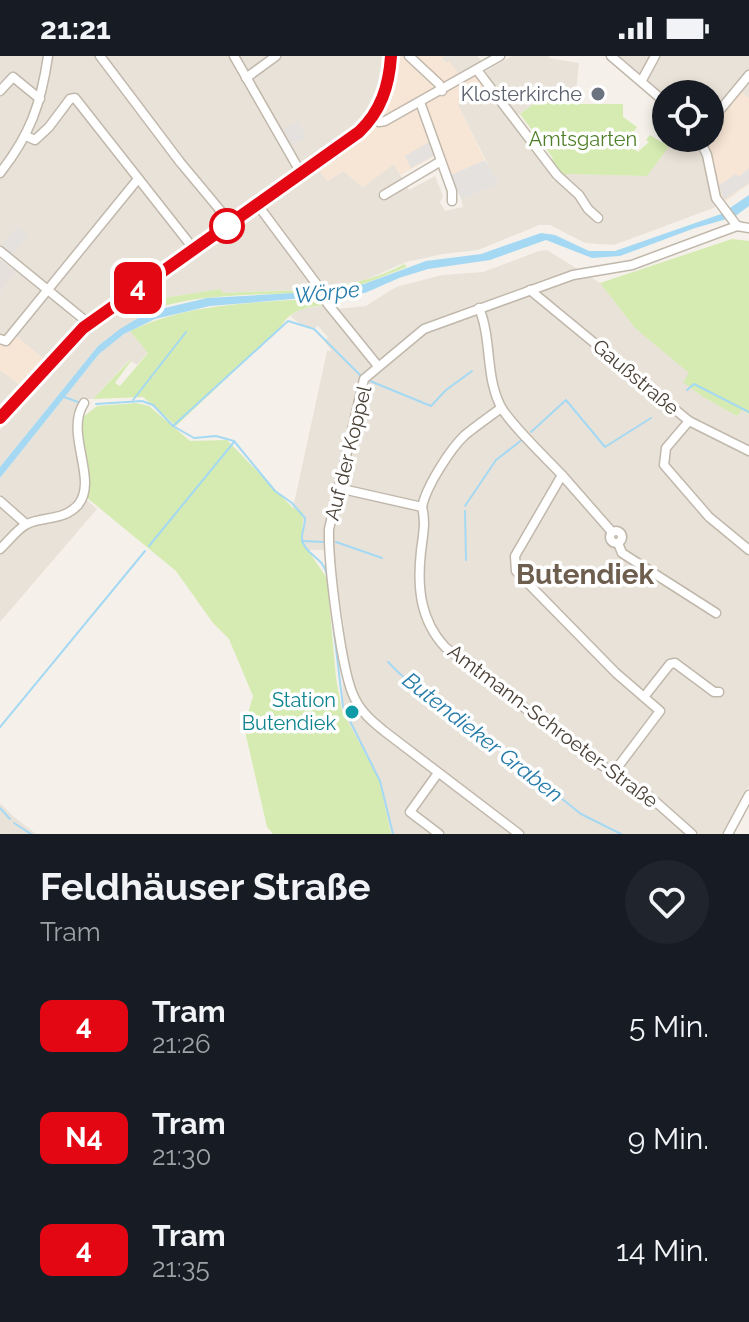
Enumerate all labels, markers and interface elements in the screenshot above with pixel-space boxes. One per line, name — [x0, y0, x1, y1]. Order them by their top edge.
text: 21:21 — [40, 11, 111, 46]
map controls — [652, 80, 724, 152]
button: locate — [652, 80, 724, 152]
place label: Klosterkirche — [461, 82, 582, 106]
marker: Klosterkirche — [589, 85, 607, 103]
park label: Amtsgarten — [529, 127, 637, 151]
unlabelled marker — [210, 209, 244, 243]
line badge: 4 — [112, 262, 164, 314]
text: 4 — [130, 271, 146, 304]
water label: Wörpe — [293, 276, 361, 308]
street label: Gaußstraße — [588, 334, 684, 420]
street label: Auf der Koppel — [320, 382, 377, 523]
district label: Butendiek — [516, 558, 654, 591]
street label: Amtmann-Schroeter-Straße — [443, 639, 663, 813]
water label: Butendieker Graben — [398, 667, 568, 807]
place label: Station Butendiek — [242, 688, 336, 735]
marker: Station Butendiek — [343, 703, 361, 721]
button: heart — [625, 860, 709, 944]
text: Feldhäuser Straße — [40, 864, 371, 909]
text: Tram — [40, 917, 101, 947]
text: Tram — [152, 994, 226, 1029]
text: 4 — [76, 1009, 92, 1042]
text: 5 Min. — [629, 1009, 709, 1044]
text: 21:26 — [152, 1029, 211, 1059]
text: Tram — [152, 1106, 226, 1141]
text: N4 — [65, 1121, 103, 1154]
text: 9 Min. — [628, 1121, 709, 1156]
text: 21:30 — [152, 1141, 211, 1171]
text: Tram — [152, 1218, 226, 1253]
text: 4 — [76, 1233, 92, 1266]
text: 14 Min. — [616, 1233, 709, 1268]
text: 21:35 — [152, 1253, 210, 1283]

